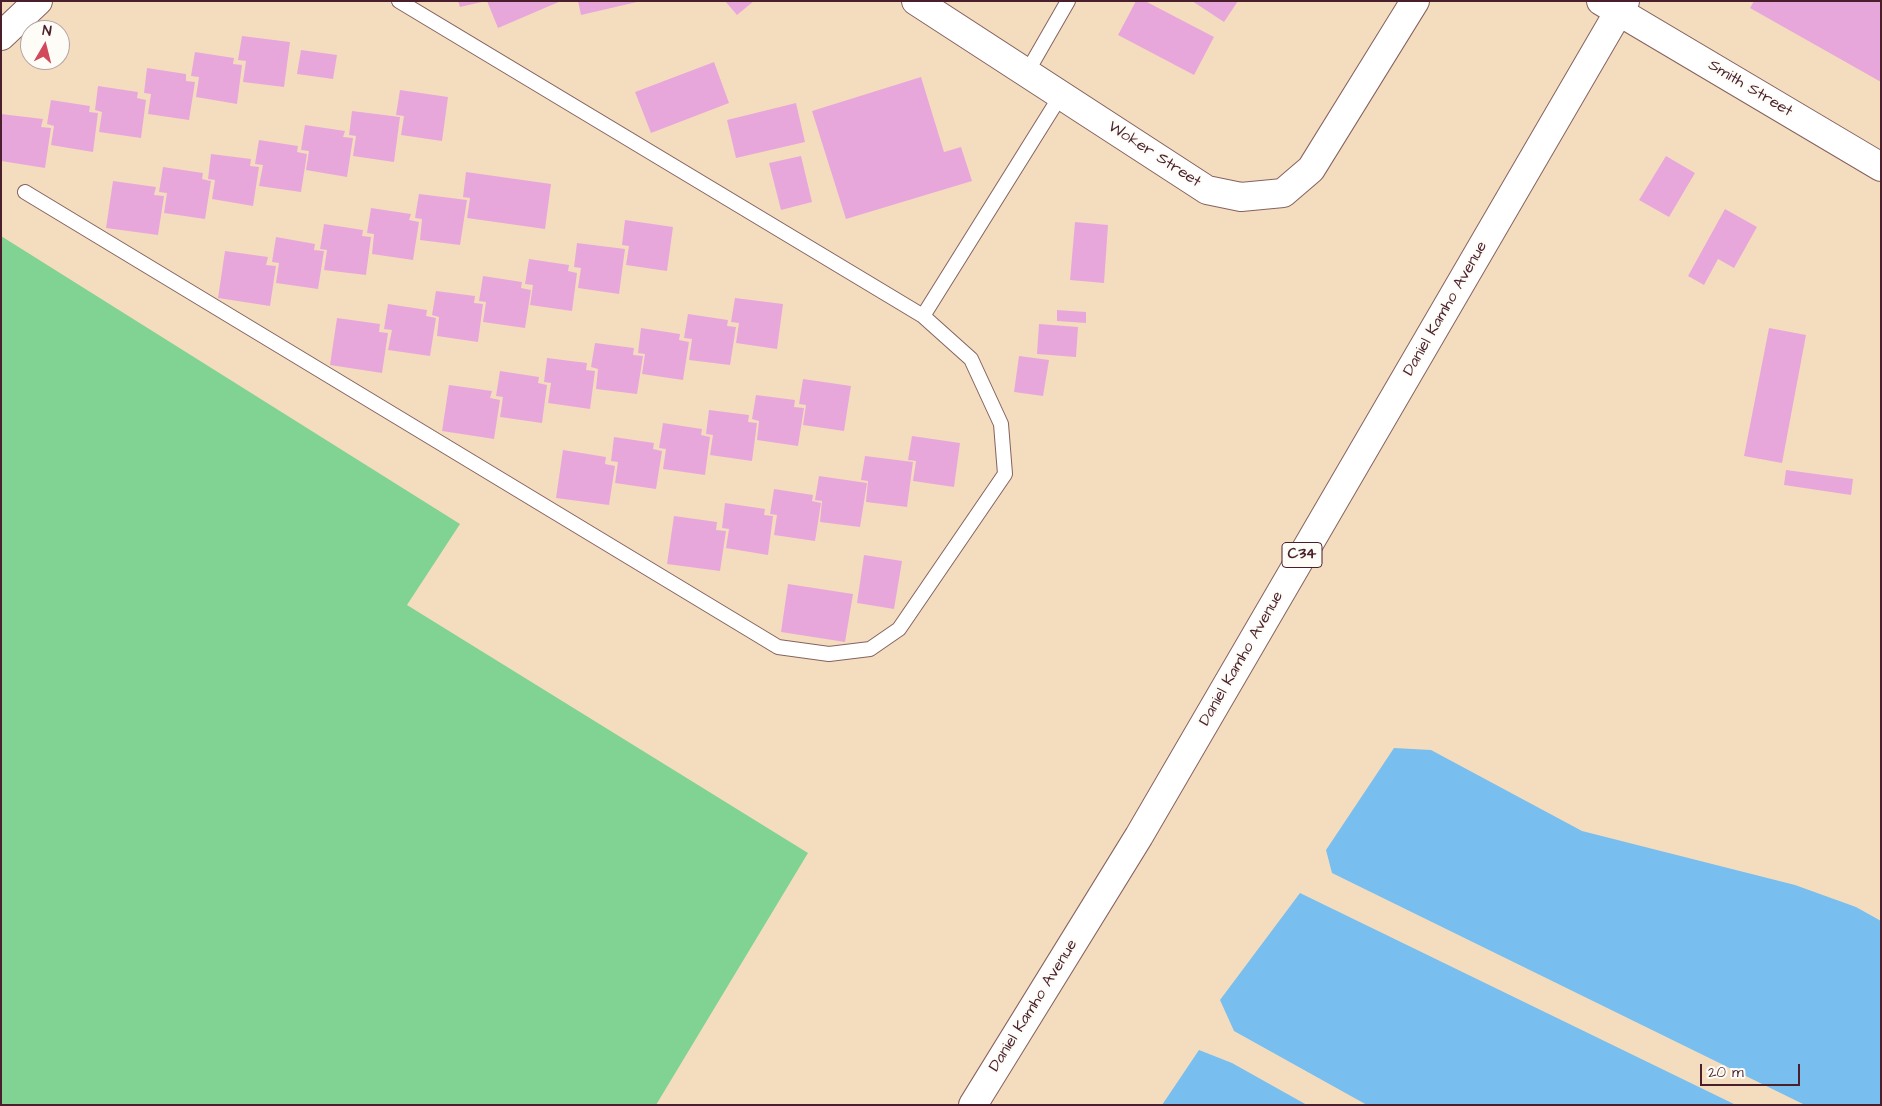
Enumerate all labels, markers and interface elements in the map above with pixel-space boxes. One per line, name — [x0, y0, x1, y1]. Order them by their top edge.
north arrow — [20, 20, 70, 70]
text: N — [41, 21, 53, 42]
street label: Smith Street — [1704, 56, 1796, 122]
street label: Woker Street — [1104, 118, 1204, 192]
street label: Daniel Kamho Avenue — [1400, 238, 1492, 380]
road number: C34 — [1282, 542, 1322, 568]
street label: Daniel Kamho Avenue — [1196, 588, 1288, 730]
street label: Daniel Kamho Avenue — [986, 936, 1082, 1076]
scale bar — [1702, 1054, 1802, 1086]
text: 20 m — [1708, 1062, 1744, 1083]

